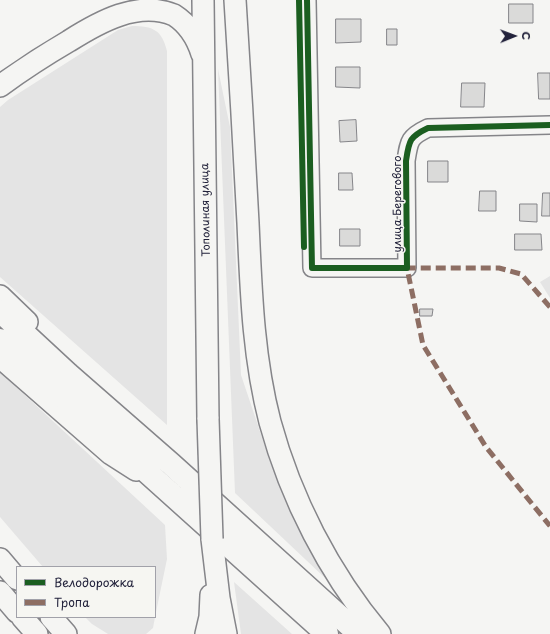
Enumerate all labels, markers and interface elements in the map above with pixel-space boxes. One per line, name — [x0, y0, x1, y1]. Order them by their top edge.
north arrow — [494, 16, 534, 56]
text: С — [518, 31, 535, 40]
street label: улица Берегового — [391, 156, 405, 252]
street label: Тополиная улица — [199, 163, 213, 257]
legend — [16, 566, 156, 618]
text: Велодорожка — [54, 573, 134, 591]
text: Тропа — [54, 593, 90, 611]

